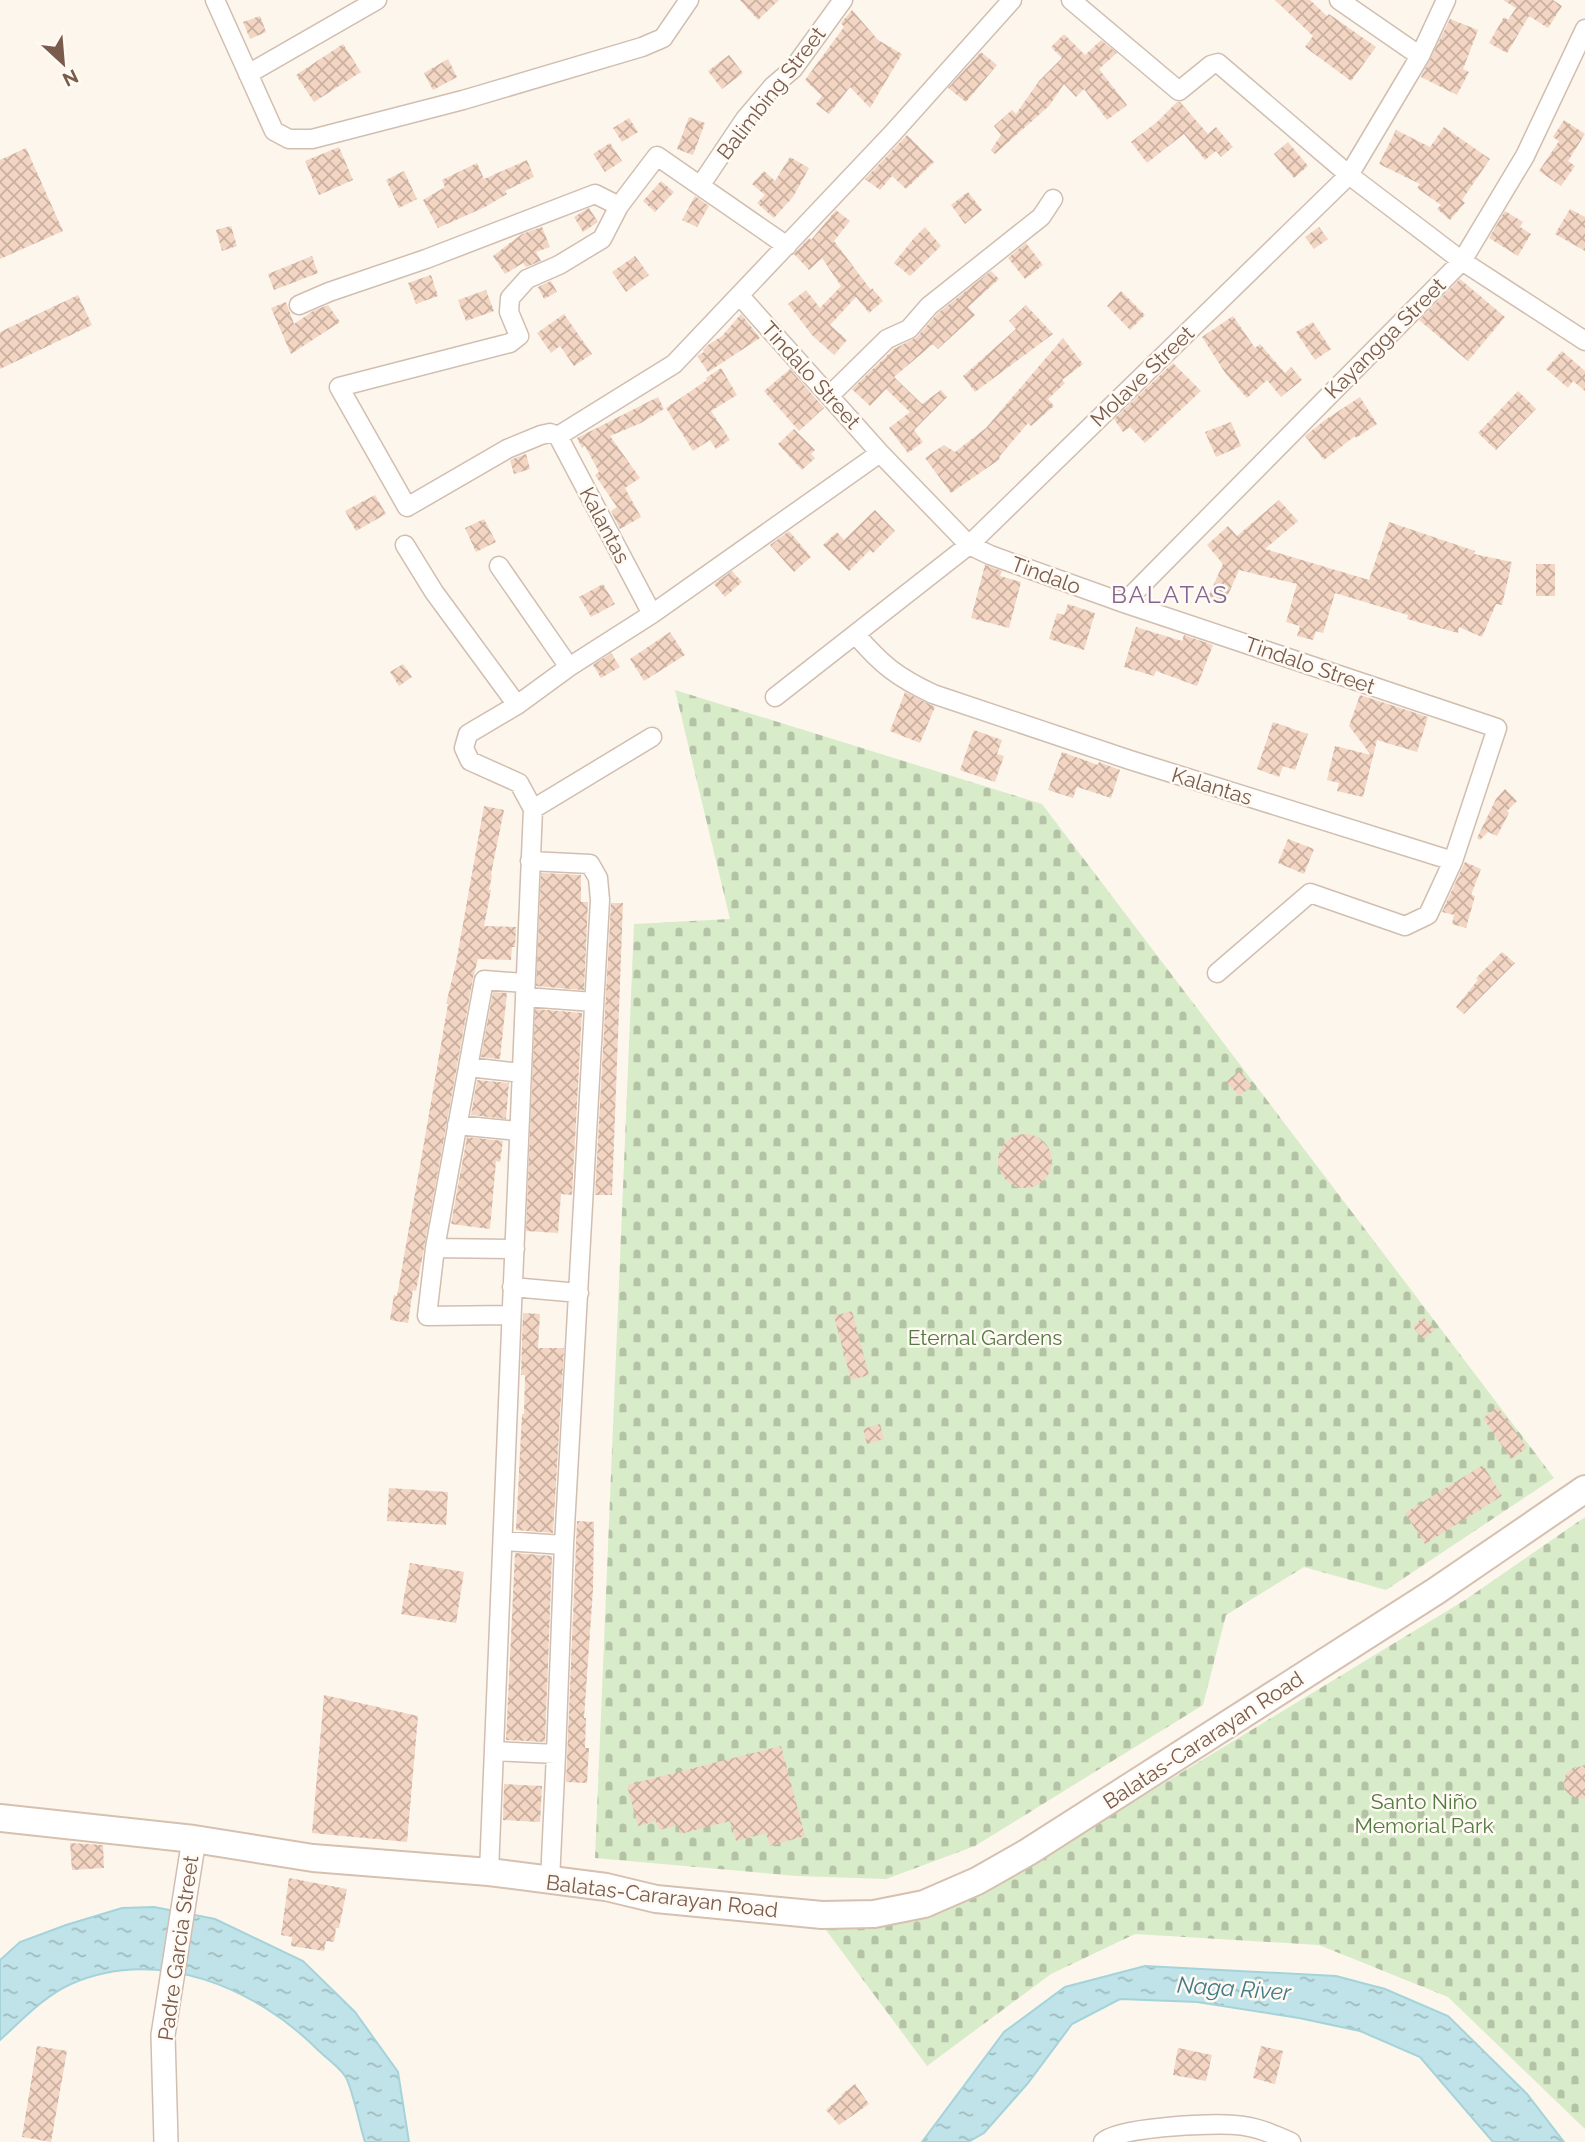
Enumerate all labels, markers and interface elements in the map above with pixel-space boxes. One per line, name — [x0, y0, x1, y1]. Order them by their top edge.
street label: Balimbing Street — [711, 22, 831, 164]
north arrow — [28, 28, 98, 98]
text: N — [59, 65, 82, 91]
street label: Kayangga Street — [1319, 272, 1451, 404]
street label: Tindalo Street — [756, 316, 866, 434]
street label: Molave Street — [1085, 320, 1199, 432]
street label: Kalantas — [575, 483, 635, 567]
street label: Tindalo — [1008, 551, 1084, 599]
district label: BALATAS — [1111, 580, 1229, 609]
street label: Tindalo Street — [1242, 631, 1378, 699]
street label: Kalantas — [1169, 762, 1255, 810]
park label: Eternal Gardens — [908, 1325, 1062, 1350]
street label: Balatas-Cararayan Road — [1098, 1666, 1308, 1814]
park label: Santo Niño Memorial Park — [1354, 1789, 1494, 1838]
street label: Padre Garcia Street — [153, 1854, 203, 2042]
street label: Balatas-Cararayan Road — [545, 1869, 779, 1923]
water label: Naga River — [1176, 1971, 1293, 2006]

